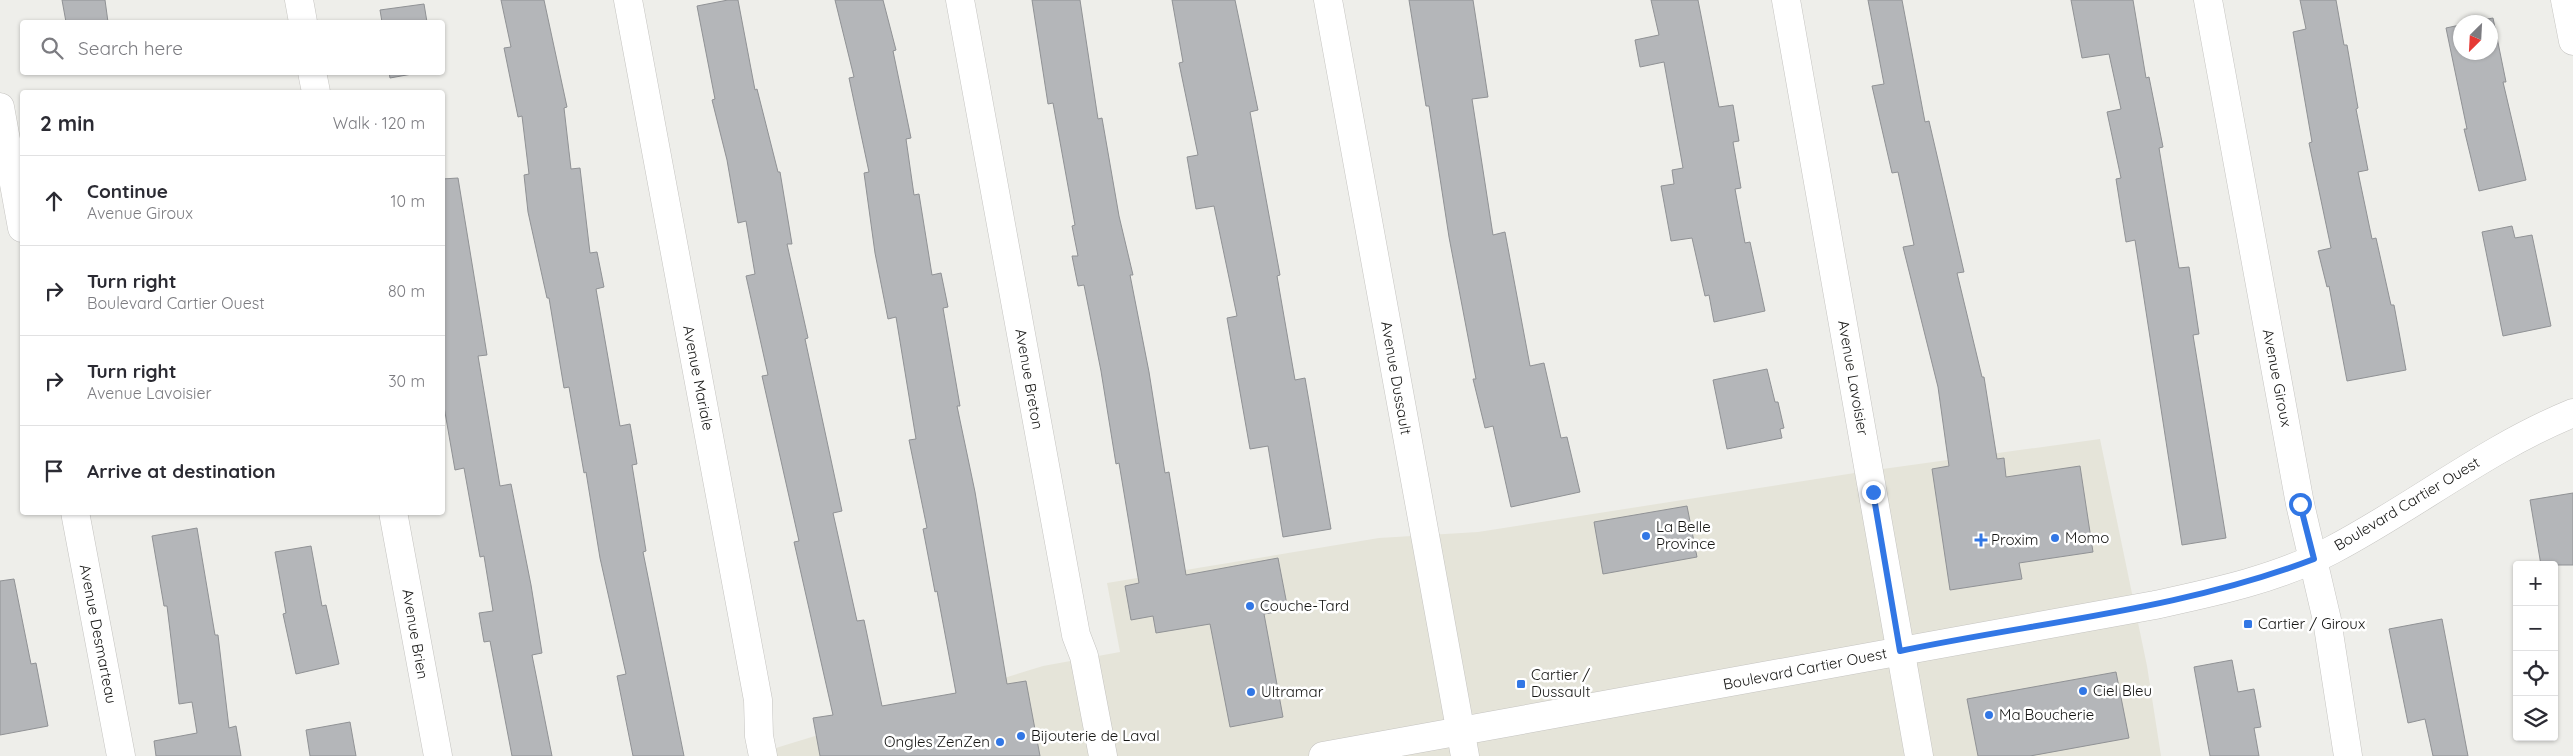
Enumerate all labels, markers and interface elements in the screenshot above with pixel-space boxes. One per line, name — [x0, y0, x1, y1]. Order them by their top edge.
north arrow — [2453, 15, 2498, 60]
search box — [20, 20, 445, 75]
icon: search — [38, 34, 66, 62]
text: Search here — [78, 36, 183, 60]
text: 2 min — [40, 110, 95, 136]
text: Walk · 120 m — [333, 113, 425, 133]
text: Continue — [87, 179, 168, 203]
icon: ahead — [40, 187, 68, 215]
text: 10 m — [391, 191, 425, 211]
text: Avenue Giroux — [87, 203, 193, 223]
text: Turn right — [87, 269, 176, 293]
icon: right — [40, 277, 68, 305]
text: 80 m — [388, 281, 425, 301]
text: Boulevard Cartier Ouest — [87, 293, 265, 313]
street label: Avenue Lavoisier — [1834, 319, 1873, 437]
street label: Avenue Dussault — [1377, 320, 1416, 436]
street label: Avenue Mariale — [679, 324, 718, 432]
street label: Avenue Breton — [1011, 327, 1048, 431]
street label: Avenue Giroux — [2259, 327, 2296, 428]
text: Turn right — [87, 359, 176, 383]
icon: right — [40, 367, 68, 395]
text: 30 m — [388, 371, 425, 391]
text: Avenue Lavoisier — [87, 383, 212, 403]
street label: Boulevard Cartier Ouest — [2330, 453, 2483, 555]
icon: arrive — [40, 457, 68, 485]
text: Arrive at destination — [87, 459, 276, 483]
route end — [1862, 481, 1885, 504]
route start — [2289, 493, 2312, 516]
place label: La Belle Province — [1656, 517, 1715, 553]
place label: Momo — [2065, 528, 2109, 547]
marker: La Belle Province — [1640, 530, 1652, 542]
place label: Proxim — [1991, 530, 2038, 549]
marker: Momo — [2049, 532, 2061, 544]
marker: Proxim — [1975, 534, 1987, 546]
map controls — [2513, 561, 2558, 741]
button: + — [2513, 561, 2558, 606]
street label: Avenue Desmarteau — [76, 563, 121, 705]
street label: Avenue Brien — [398, 587, 433, 681]
place label: Couche-Tard — [1260, 596, 1349, 615]
marker: Couche-Tard — [1244, 600, 1256, 612]
button: − — [2513, 606, 2558, 651]
place label: Cartier / Giroux — [2258, 614, 2365, 633]
marker: Cartier / Giroux — [2242, 618, 2254, 630]
street label: Boulevard Cartier Ouest — [1721, 643, 1888, 694]
button: locate — [2513, 651, 2558, 696]
place label: Cartier / Dussault — [1531, 665, 1590, 701]
marker: Cartier / Dussault — [1515, 678, 1527, 690]
place label: Ciel Bleu — [2093, 681, 2152, 700]
place label: Ultramar — [1261, 682, 1324, 701]
marker: Ciel Bleu — [2077, 685, 2089, 697]
marker: Ultramar — [1245, 686, 1257, 698]
button: layers — [2513, 696, 2558, 741]
place label: Ma Boucherie — [1999, 705, 2094, 724]
marker: Ma Boucherie — [1983, 709, 1995, 721]
place label: Bijouterie de Laval — [1031, 726, 1160, 745]
marker: Bijouterie de Laval — [1015, 730, 1027, 742]
place label: Ongles ZenZen — [884, 732, 990, 751]
marker: Ongles ZenZen — [994, 736, 1006, 748]

